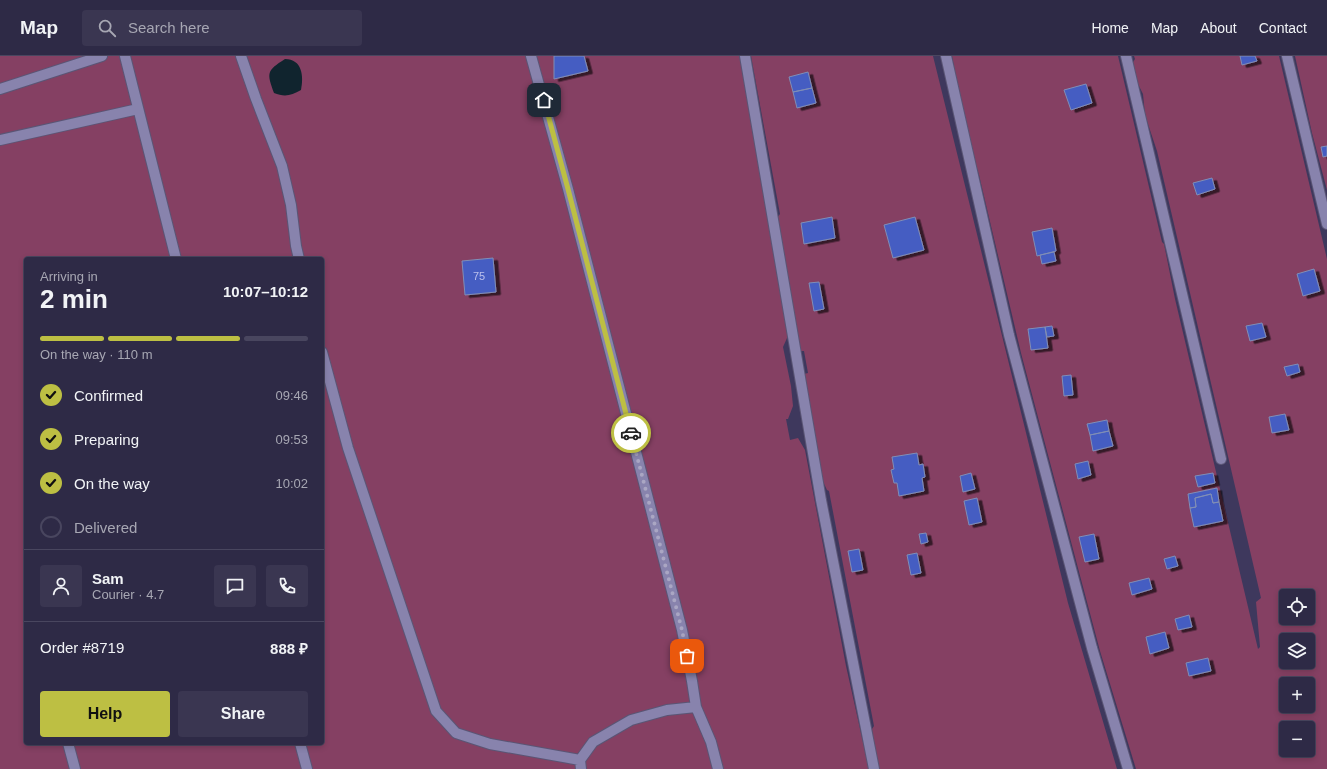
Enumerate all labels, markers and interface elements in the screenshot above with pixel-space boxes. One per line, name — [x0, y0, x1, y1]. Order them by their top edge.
search box — [82, 10, 362, 46]
text: Map — [20, 17, 58, 38]
icon: search — [96, 17, 118, 39]
text: Search here — [128, 19, 210, 36]
text: Home — [1092, 20, 1129, 36]
text: Map — [1151, 20, 1178, 36]
text: About — [1200, 20, 1237, 36]
text: Contact — [1259, 20, 1307, 36]
pin — [527, 83, 561, 117]
icon: home — [533, 89, 555, 111]
text: Arriving in — [40, 269, 98, 284]
house number: 75 — [473, 270, 485, 282]
text: 10:07–10:12 — [223, 283, 308, 300]
text: 2 min — [40, 284, 108, 314]
text: On the way · 110 m — [40, 347, 152, 362]
icon: check — [40, 384, 62, 406]
text: Confirmed — [74, 387, 143, 404]
text: 09:46 — [275, 388, 308, 403]
courier — [611, 413, 651, 453]
icon: car — [620, 422, 642, 444]
icon: check — [40, 428, 62, 450]
text: Preparing — [74, 431, 139, 448]
text: 09:53 — [275, 432, 308, 447]
icon: check — [40, 472, 62, 494]
text: On the way — [74, 475, 150, 492]
text: 10:02 — [275, 476, 308, 491]
text: Delivered — [74, 519, 137, 536]
button: person — [40, 565, 82, 607]
button: chat — [214, 565, 256, 607]
button: phone — [266, 565, 308, 607]
text: Sam — [92, 570, 124, 587]
text: Courier · 4.7 — [92, 587, 164, 602]
map controls — [1279, 589, 1315, 757]
button: locate — [1279, 589, 1315, 625]
button: layers — [1279, 633, 1315, 669]
text: Order #8719 — [40, 639, 124, 656]
pin — [670, 639, 704, 673]
text: 888 ₽ — [270, 640, 308, 657]
icon: bag — [676, 645, 698, 667]
button: + — [1279, 677, 1315, 713]
button: Help — [40, 691, 170, 737]
button: Share — [178, 691, 308, 737]
button: − — [1279, 721, 1315, 757]

